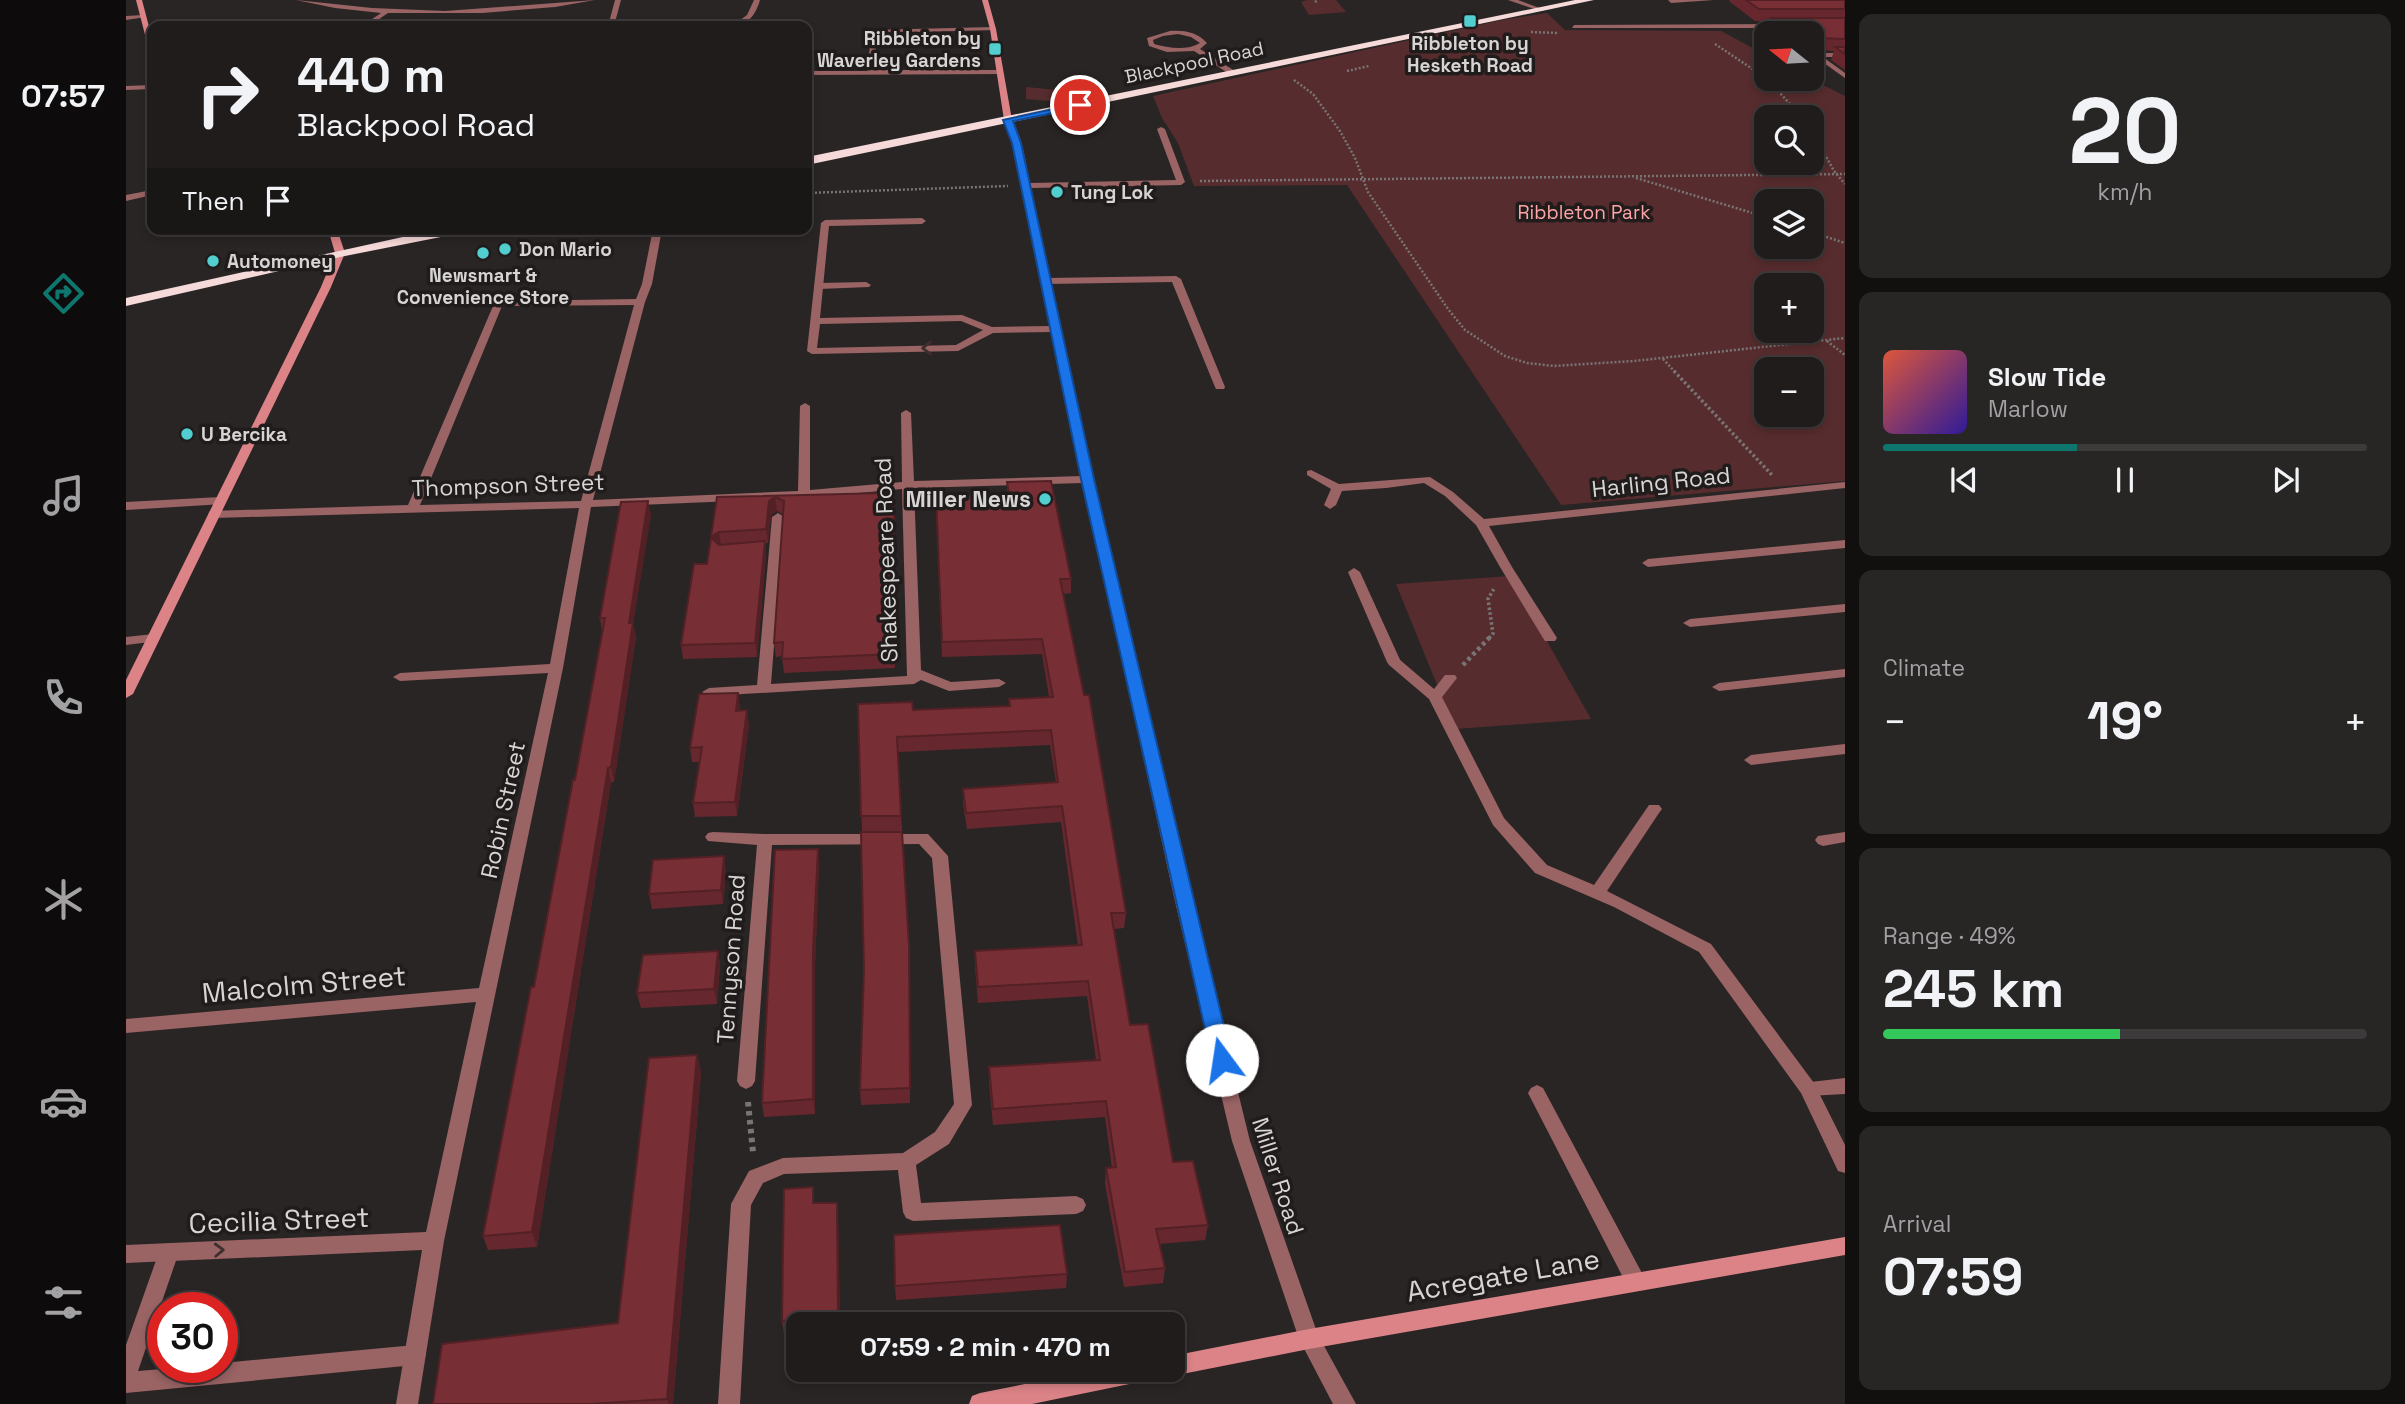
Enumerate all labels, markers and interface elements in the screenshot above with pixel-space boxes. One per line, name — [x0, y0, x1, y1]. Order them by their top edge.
marker: Ribbleton by Hesketh Road — [1462, 13, 1478, 29]
north arrow — [1754, 21, 1824, 91]
map controls — [1754, 21, 1824, 427]
place label: Ribbleton by Waverley Gardens — [817, 26, 981, 73]
place label: Ribbleton by Hesketh Road — [1407, 31, 1533, 78]
street label: Blackpool Road — [1122, 36, 1266, 89]
marker: Ribbleton by Waverley Gardens — [987, 41, 1003, 57]
text: 440 m — [297, 44, 445, 106]
icon: right — [182, 49, 273, 140]
text: 20 — [2068, 73, 2182, 190]
pin — [1050, 75, 1110, 135]
text: 07:57 — [21, 76, 105, 116]
icon: arrive — [1061, 86, 1099, 124]
text: Blackpool Road — [297, 105, 535, 145]
button: search — [1754, 105, 1824, 175]
text: km/h — [2098, 177, 2152, 207]
place label: Tung Lok — [1071, 180, 1154, 205]
icon: arrive — [259, 182, 297, 220]
text: Then — [182, 184, 245, 218]
marker: Tung Lok — [1049, 184, 1065, 200]
button: layers — [1754, 189, 1824, 259]
park label: Ribbleton Park — [1518, 200, 1650, 225]
place label: Don Mario — [519, 237, 612, 262]
marker: Don Mario — [497, 241, 513, 257]
marker: Newsmart & Convenience Store — [475, 245, 491, 261]
place label: Automoney — [227, 249, 333, 274]
marker: Automoney — [205, 253, 221, 269]
place label: Newsmart & Convenience Store — [397, 263, 569, 310]
icon: directions — [39, 269, 88, 318]
button: + — [1754, 273, 1824, 343]
one-way arrow — [921, 341, 932, 356]
button: − — [1754, 357, 1824, 427]
text: Slow Tide — [1988, 360, 2106, 394]
text: Marlow — [1988, 394, 2068, 424]
place label: U Bercika — [201, 422, 287, 447]
marker: U Bercika — [179, 426, 195, 442]
street label: Shakespeare Road — [867, 457, 905, 663]
street label: Harling Road — [1590, 460, 1732, 504]
icon: previous — [1945, 461, 1983, 499]
icon: pause — [2106, 461, 2144, 499]
icon: next — [2267, 461, 2305, 499]
street label: Thompson Street — [411, 467, 605, 503]
icon: music — [39, 471, 88, 520]
place label: Miller News — [905, 484, 1031, 514]
marker: Miller News — [1037, 491, 1053, 507]
text: Climate — [1883, 653, 1965, 683]
icon: phone — [39, 673, 88, 722]
text: 19° — [2087, 688, 2163, 754]
text: − — [1883, 698, 1907, 746]
text: + — [2343, 698, 2367, 746]
street label: Robin Street — [474, 739, 532, 881]
street label: Tennyson Road — [710, 873, 752, 1045]
icon: climate — [39, 875, 88, 924]
text: Range · 49% — [1883, 921, 2016, 951]
text: 245 km — [1883, 956, 2064, 1022]
street label: Malcolm Street — [200, 957, 408, 1011]
position arrow — [1185, 1023, 1259, 1097]
icon: car — [39, 1077, 88, 1126]
street label: Miller Road — [1245, 1114, 1311, 1238]
street label: Cecilia Street — [188, 1199, 370, 1241]
text: Arrival — [1883, 1209, 1951, 1239]
street label: Acregate Lane — [1404, 1240, 1602, 1310]
one-way arrow — [213, 1243, 224, 1258]
text: 07:59 — [1883, 1244, 2023, 1310]
icon: filters — [39, 1278, 88, 1327]
speed limit sign: 30 — [147, 1292, 238, 1383]
text: 07:59 · 2 min · 470 m — [860, 1330, 1111, 1364]

